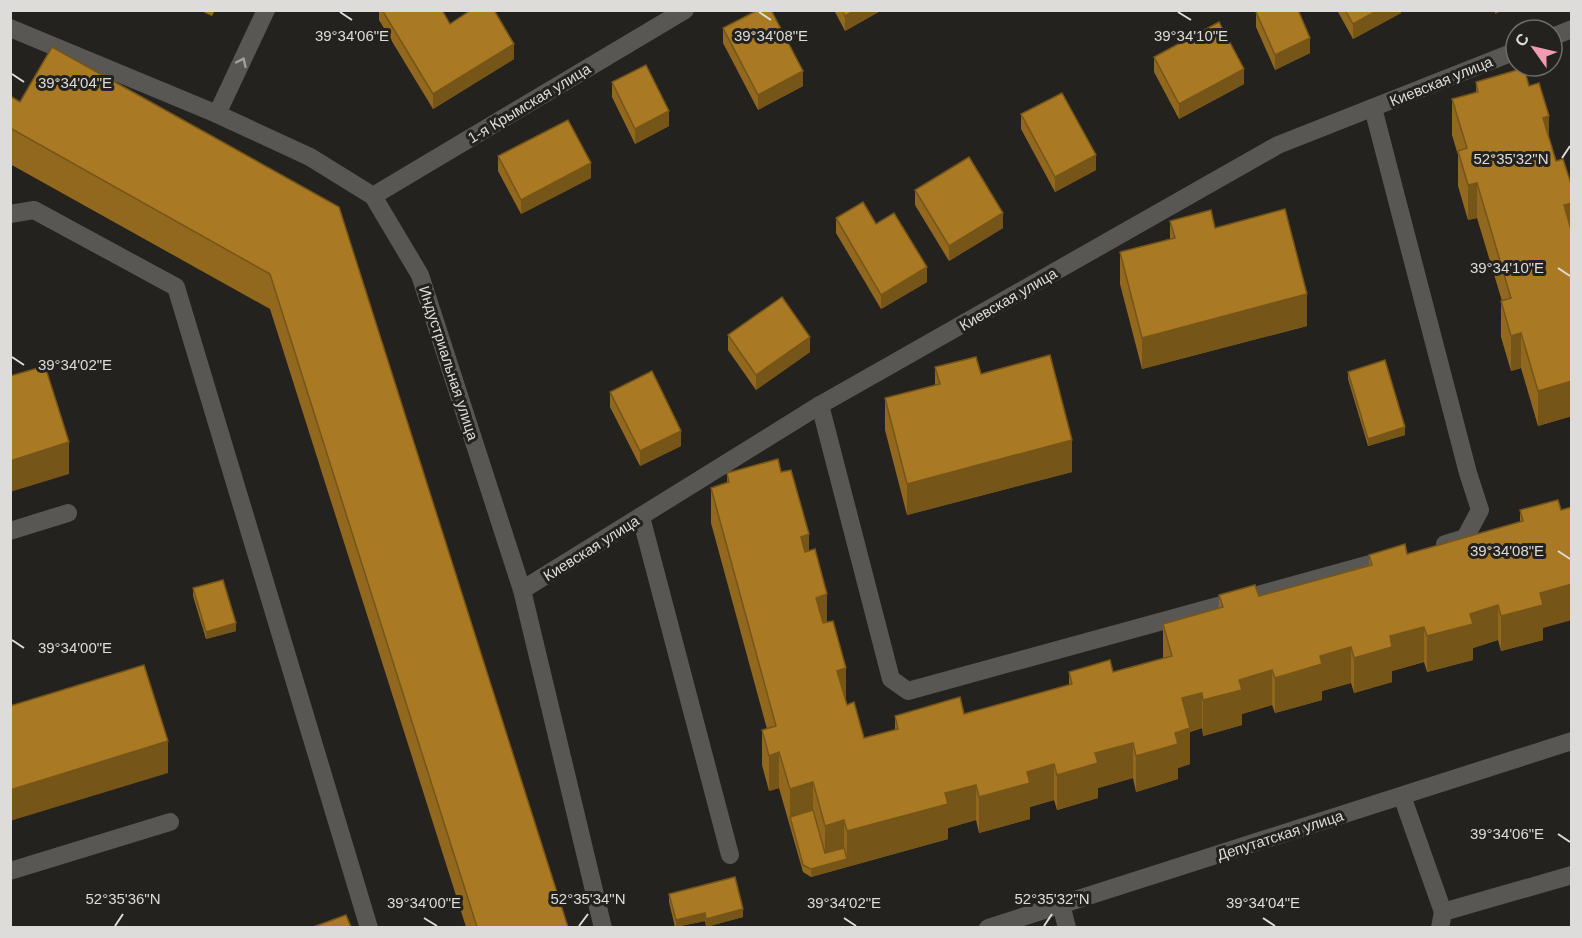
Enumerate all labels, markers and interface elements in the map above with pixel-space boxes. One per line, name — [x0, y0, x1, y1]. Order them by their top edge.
north arrow — [1504, 18, 1564, 78]
text: 39°34'06"E — [315, 27, 389, 44]
text: 39°34'08"E — [734, 27, 808, 44]
text: 39°34'10"E — [1154, 27, 1228, 44]
text: С — [1512, 30, 1533, 49]
street label: Киевская улица — [1387, 52, 1496, 109]
one-way arrow — [234, 58, 246, 69]
street label: 1-я Крымская улица — [465, 59, 594, 146]
text: 39°34'04"E — [38, 74, 112, 91]
text: 52°35'32"N — [1473, 150, 1549, 167]
text: 39°34'10"E — [1470, 259, 1544, 276]
street label: Киевская улица — [956, 264, 1060, 334]
street label: Индустриальная улица — [416, 284, 482, 443]
text: 39°34'02"E — [38, 356, 112, 373]
street label: Киевская улица — [540, 511, 642, 584]
text: 39°34'08"E — [1470, 542, 1544, 559]
text: 39°34'00"E — [38, 639, 112, 656]
street label: Депутатская улица — [1215, 806, 1346, 863]
text: 39°34'06"E — [1470, 825, 1544, 842]
text: 52°35'36"N — [85, 890, 161, 907]
text: 52°35'34"N — [550, 890, 626, 907]
text: 52°35'32"N — [1014, 890, 1090, 907]
text: 39°34'00"E — [387, 894, 461, 911]
text: 39°34'02"E — [807, 894, 881, 911]
text: 39°34'04"E — [1226, 894, 1300, 911]

